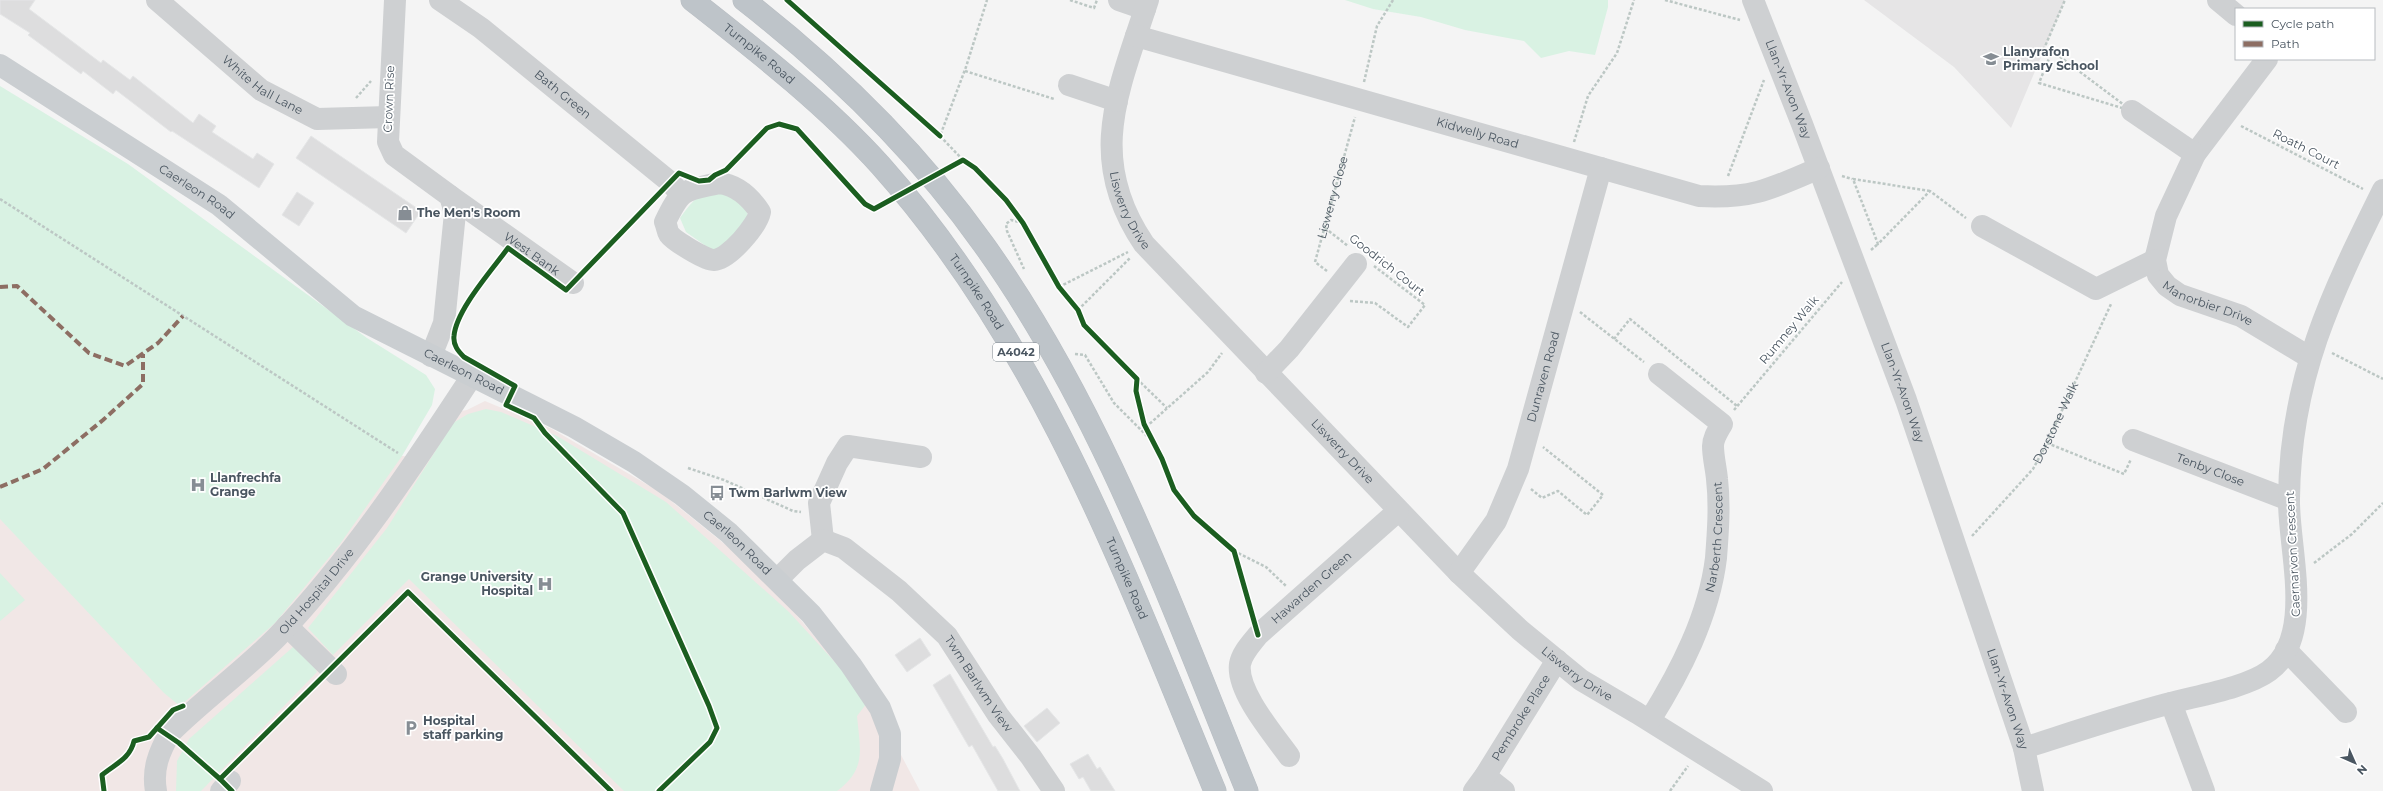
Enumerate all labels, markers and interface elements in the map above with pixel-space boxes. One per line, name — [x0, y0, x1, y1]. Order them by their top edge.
legend — [2235, 8, 2375, 60]
text: Cycle path — [2271, 16, 2334, 31]
street label: Turnpike Road — [721, 20, 798, 87]
text: Path — [2271, 36, 2300, 51]
street label: Llan-Yr-Avon Way — [1762, 37, 1815, 141]
place label: Llanyrafon Primary School — [2003, 44, 2099, 73]
school or university icon: Llanyrafon Primary School — [1982, 50, 2000, 68]
street label: White Hall Lane — [219, 52, 306, 117]
street label: Crown Rise — [380, 65, 397, 133]
street label: Bath Green — [532, 67, 594, 122]
street label: Kidwelly Road — [1435, 114, 1521, 151]
street label: Roath Court — [2270, 125, 2342, 172]
street label: Liswerry Close — [1314, 154, 1351, 240]
street label: Caerleon Road — [156, 161, 238, 222]
street label: Liswerry Drive — [1107, 170, 1153, 253]
shop icon: The Men's Room — [396, 204, 414, 222]
place label: The Men's Room — [417, 205, 521, 220]
street label: West Bank — [501, 228, 564, 279]
street label: Goodrich Court — [1346, 230, 1428, 299]
street label: Turnpike Road — [946, 251, 1007, 332]
street label: Manorbier Drive — [2160, 277, 2256, 329]
street label: Rumney Walk — [1756, 292, 1822, 367]
street label: Dunraven Road — [1523, 329, 1563, 424]
street label: Llan-Yr-Avon Way — [1878, 340, 1928, 445]
road number: A4042 — [993, 343, 1039, 361]
street label: Caerleon Road — [421, 345, 507, 398]
street label: Dorstone Walk — [2029, 379, 2081, 466]
street label: Liswerry Drive — [1308, 415, 1377, 487]
street label: Tenby Close — [2175, 449, 2247, 489]
place label: Llanfrechfa Grange — [210, 470, 281, 499]
hospital icon: Llanfrechfa Grange — [189, 476, 207, 494]
street label: Narberth Crescent — [1702, 481, 1726, 594]
bus stop icon: Twm Barlwm View — [708, 484, 726, 502]
place label: Twm Barlwm View — [729, 485, 848, 500]
street label: Caernarvon Crescent — [2282, 491, 2303, 617]
street label: Caerleon Road — [700, 507, 775, 578]
street label: Turnpike Road — [1103, 535, 1151, 621]
street label: Old Hospital Drive — [275, 545, 357, 638]
street label: Hawarden Green — [1268, 548, 1354, 627]
place label: Grange University Hospital — [421, 569, 534, 598]
hospital icon: Grange University Hospital — [536, 575, 554, 593]
street label: Twm Barlwm View — [942, 632, 1017, 735]
street label: Liswerry Drive — [1539, 643, 1616, 704]
street label: Llan-Yr-Avon Way — [1984, 646, 2032, 752]
street label: Pembroke Place — [1488, 672, 1553, 764]
place label: Hospital staff parking — [423, 713, 503, 742]
parking icon: Hospital staff parking — [402, 719, 420, 737]
north arrow — [2335, 743, 2375, 783]
text: N — [2354, 762, 2370, 778]

